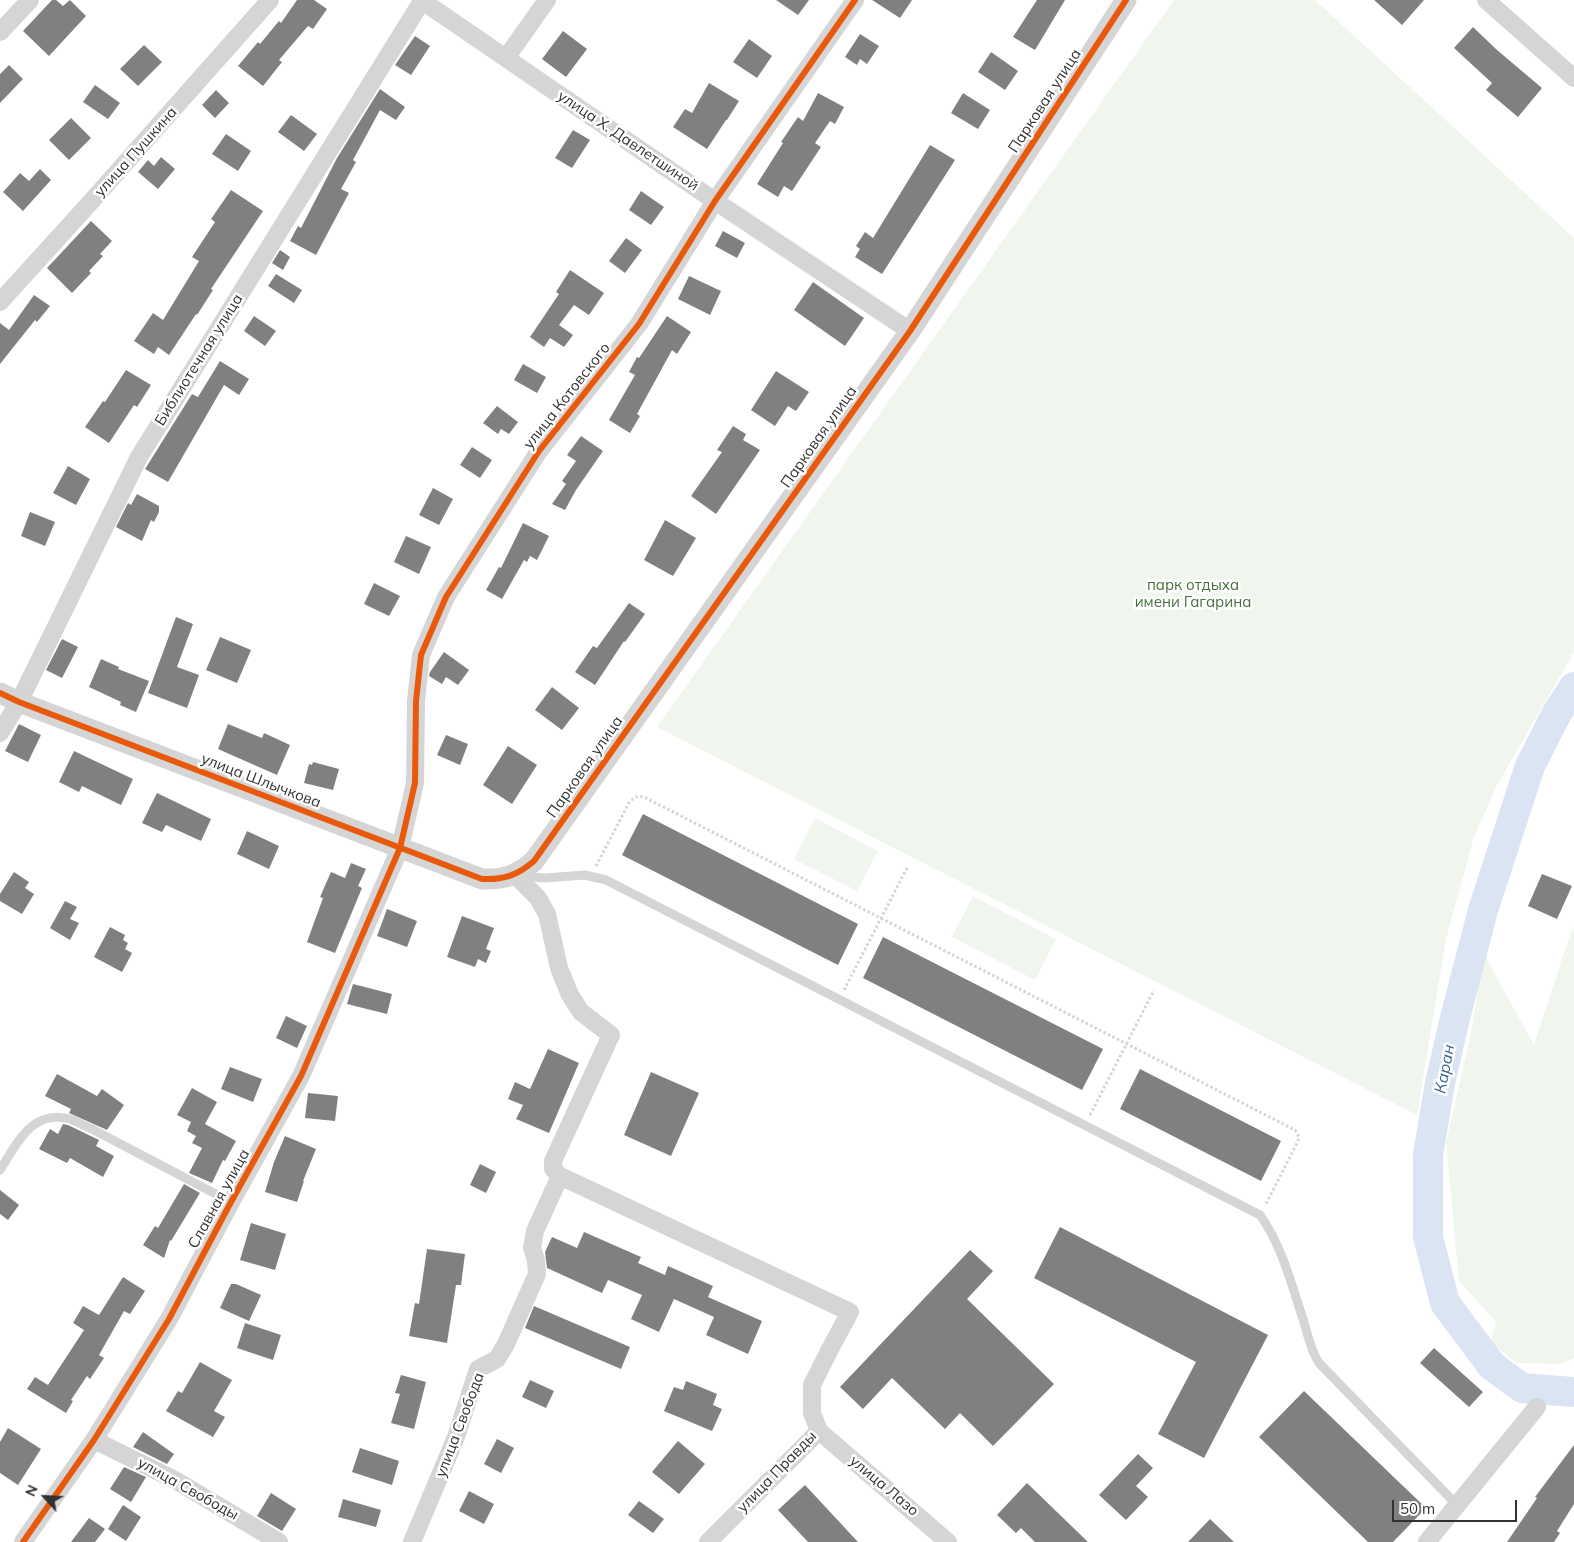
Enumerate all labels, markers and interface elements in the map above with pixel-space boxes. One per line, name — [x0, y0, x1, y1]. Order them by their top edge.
street label: Парковая улица — [1005, 46, 1085, 156]
street label: улица Х. Давлетшиной — [554, 87, 702, 195]
street label: улица Пушкина — [91, 103, 181, 201]
street label: Библиотечная улица — [151, 291, 247, 429]
street label: улица Котовского — [520, 339, 614, 453]
street label: Парковая улица — [777, 383, 861, 491]
park label: парк отдыха имени Гагарина — [1135, 576, 1251, 611]
street label: Парковая улица — [543, 713, 627, 821]
street label: улица Шлычкова — [199, 750, 323, 812]
water label: Каран — [1431, 1043, 1459, 1095]
street label: Славная улица — [184, 1146, 254, 1252]
street label: улица Свобода — [432, 1370, 488, 1480]
street label: улица Правды — [734, 1428, 820, 1516]
street label: улица Лазо — [846, 1452, 922, 1520]
street label: улица Свободы — [134, 1454, 242, 1524]
north arrow — [20, 1472, 70, 1522]
text: N — [21, 1482, 42, 1499]
scale bar — [1394, 1490, 1519, 1522]
text: 50 m — [1400, 1499, 1435, 1518]

